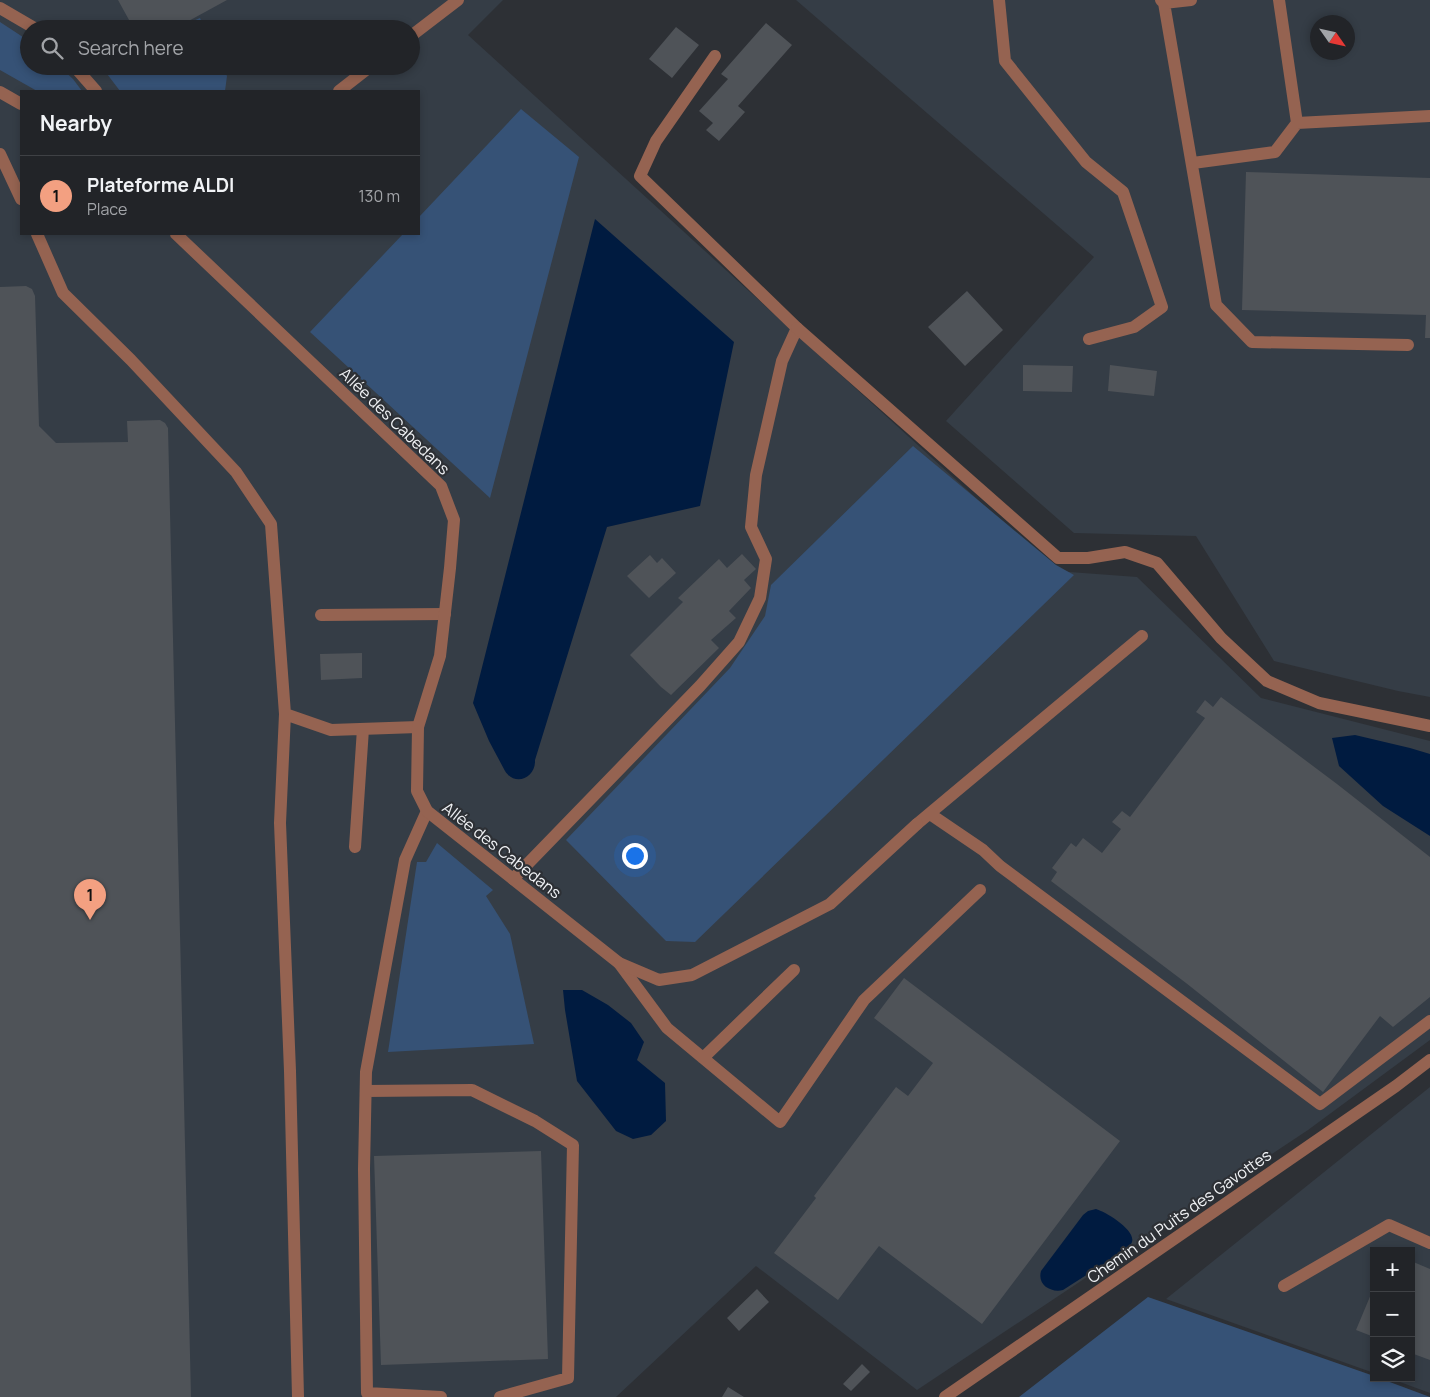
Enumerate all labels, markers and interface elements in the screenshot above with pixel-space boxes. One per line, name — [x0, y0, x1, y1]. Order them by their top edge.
north arrow — [1310, 15, 1355, 60]
search box — [20, 20, 420, 75]
icon: search — [38, 34, 66, 62]
text: Search here — [78, 35, 184, 61]
text: Nearby — [40, 109, 112, 137]
text: Plateforme ALDI — [87, 172, 234, 198]
text: 1 — [52, 185, 60, 207]
text: 130 m — [358, 185, 400, 207]
text: Place — [87, 198, 127, 220]
street label: Allée des Cabedans — [335, 363, 455, 479]
street label: Allée des Cabedans — [438, 797, 566, 903]
your location — [622, 843, 648, 869]
pin: 1 — [74, 879, 106, 920]
street label: Chemin du Puits des Gavottes — [1082, 1144, 1276, 1288]
map controls — [1370, 1247, 1415, 1382]
button: + — [1370, 1247, 1415, 1292]
button: − — [1370, 1292, 1415, 1337]
button: layers — [1370, 1337, 1415, 1382]

